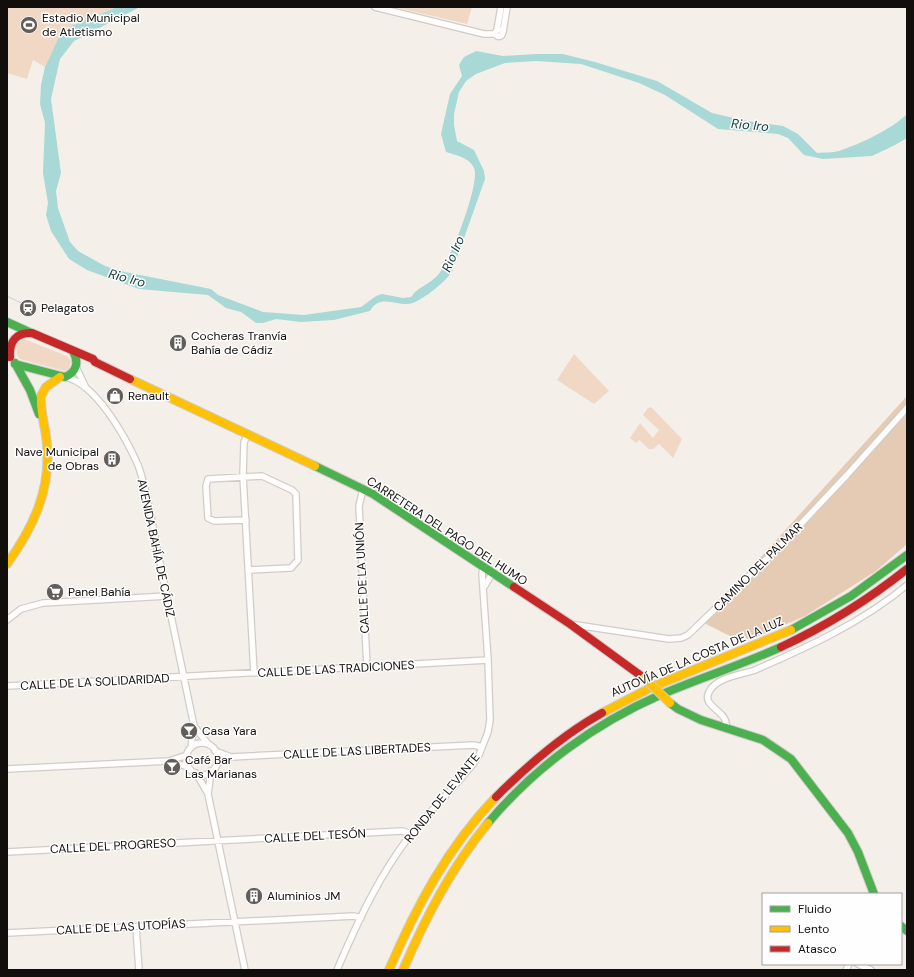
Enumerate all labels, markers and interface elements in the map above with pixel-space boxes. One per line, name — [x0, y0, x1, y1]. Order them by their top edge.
place label: Estadio Municipal de Atletismo — [42, 10, 140, 40]
sports icon: Estadio Municipal de Atletismo — [19, 15, 39, 35]
water label: Rio Iro — [731, 115, 770, 135]
water label: Rio Iro — [438, 233, 468, 275]
water label: Rio Iro — [107, 265, 148, 291]
station icon: Pelagatos — [18, 298, 38, 318]
place label: Pelagatos — [41, 300, 94, 316]
place label: Cocheras Tranvía Bahía de Cádiz — [191, 328, 287, 358]
building icon: Cocheras Tranvía Bahía de Cádiz — [168, 333, 188, 353]
shop icon: Renault — [105, 386, 125, 406]
place label: Renault — [128, 388, 170, 404]
place label: Nave Municipal de Obras — [15, 444, 99, 474]
building icon: Nave Municipal de Obras — [102, 449, 122, 469]
street label: CARRETERA DEL PAGO DEL HUMO — [364, 473, 530, 589]
street label: AVENIDA BAHÍA DE CÁDIZ — [134, 477, 178, 619]
street label: CAMINO DEL PALMAR — [710, 519, 806, 615]
street label: CALLE DE LA UNIÓN — [351, 522, 373, 634]
supermarket icon: Panel Bahía — [45, 582, 65, 602]
place label: Panel Bahía — [68, 584, 131, 600]
street label: AUTOVÍA DE LA COSTA DE LA LUZ — [608, 613, 786, 701]
street label: CALLE DE LAS TRADICIONES — [257, 657, 415, 681]
street label: CALLE DE LA SOLIDARIDAD — [20, 670, 170, 694]
bar icon: Casa Yara — [179, 721, 199, 741]
place label: Casa Yara — [202, 723, 256, 739]
street label: CALLE DE LAS LIBERTADES — [283, 739, 431, 763]
street label: RONDA DE LEVANTE — [401, 749, 483, 846]
place label: Café Bar Las Marianas — [185, 752, 257, 782]
bar icon: Café Bar Las Marianas — [162, 757, 182, 777]
street label: CALLE DEL TESÓN — [264, 825, 366, 847]
street label: CALLE DEL PROGRESO — [50, 835, 176, 857]
building icon: Aluminios JM — [244, 886, 264, 906]
place label: Aluminios JM — [267, 888, 340, 904]
legend — [762, 893, 902, 965]
text: Fluido — [798, 901, 832, 917]
street label: CALLE DE LAS UTOPÍAS — [56, 916, 186, 938]
text: Lento — [798, 921, 829, 937]
text: Atasco — [798, 941, 837, 957]

